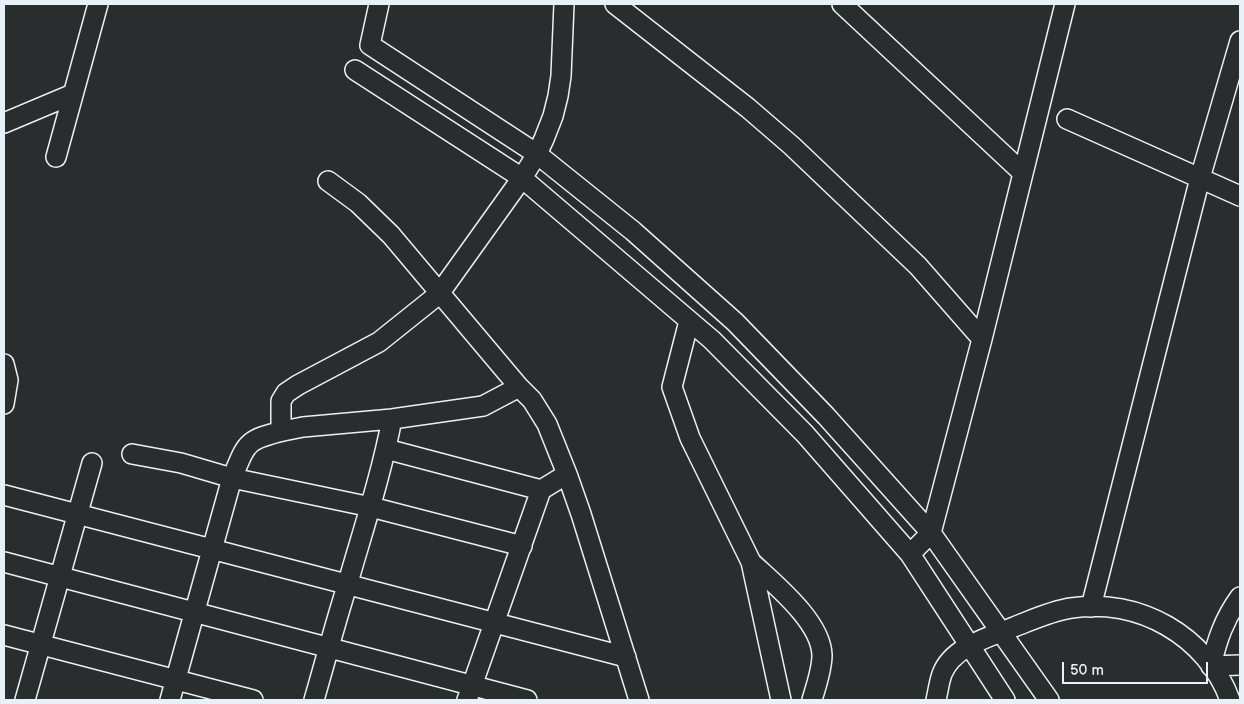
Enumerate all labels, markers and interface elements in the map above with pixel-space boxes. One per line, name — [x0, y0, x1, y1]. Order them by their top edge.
scale bar — [1064, 652, 1210, 684]
text: 50 m — [1070, 661, 1104, 680]

